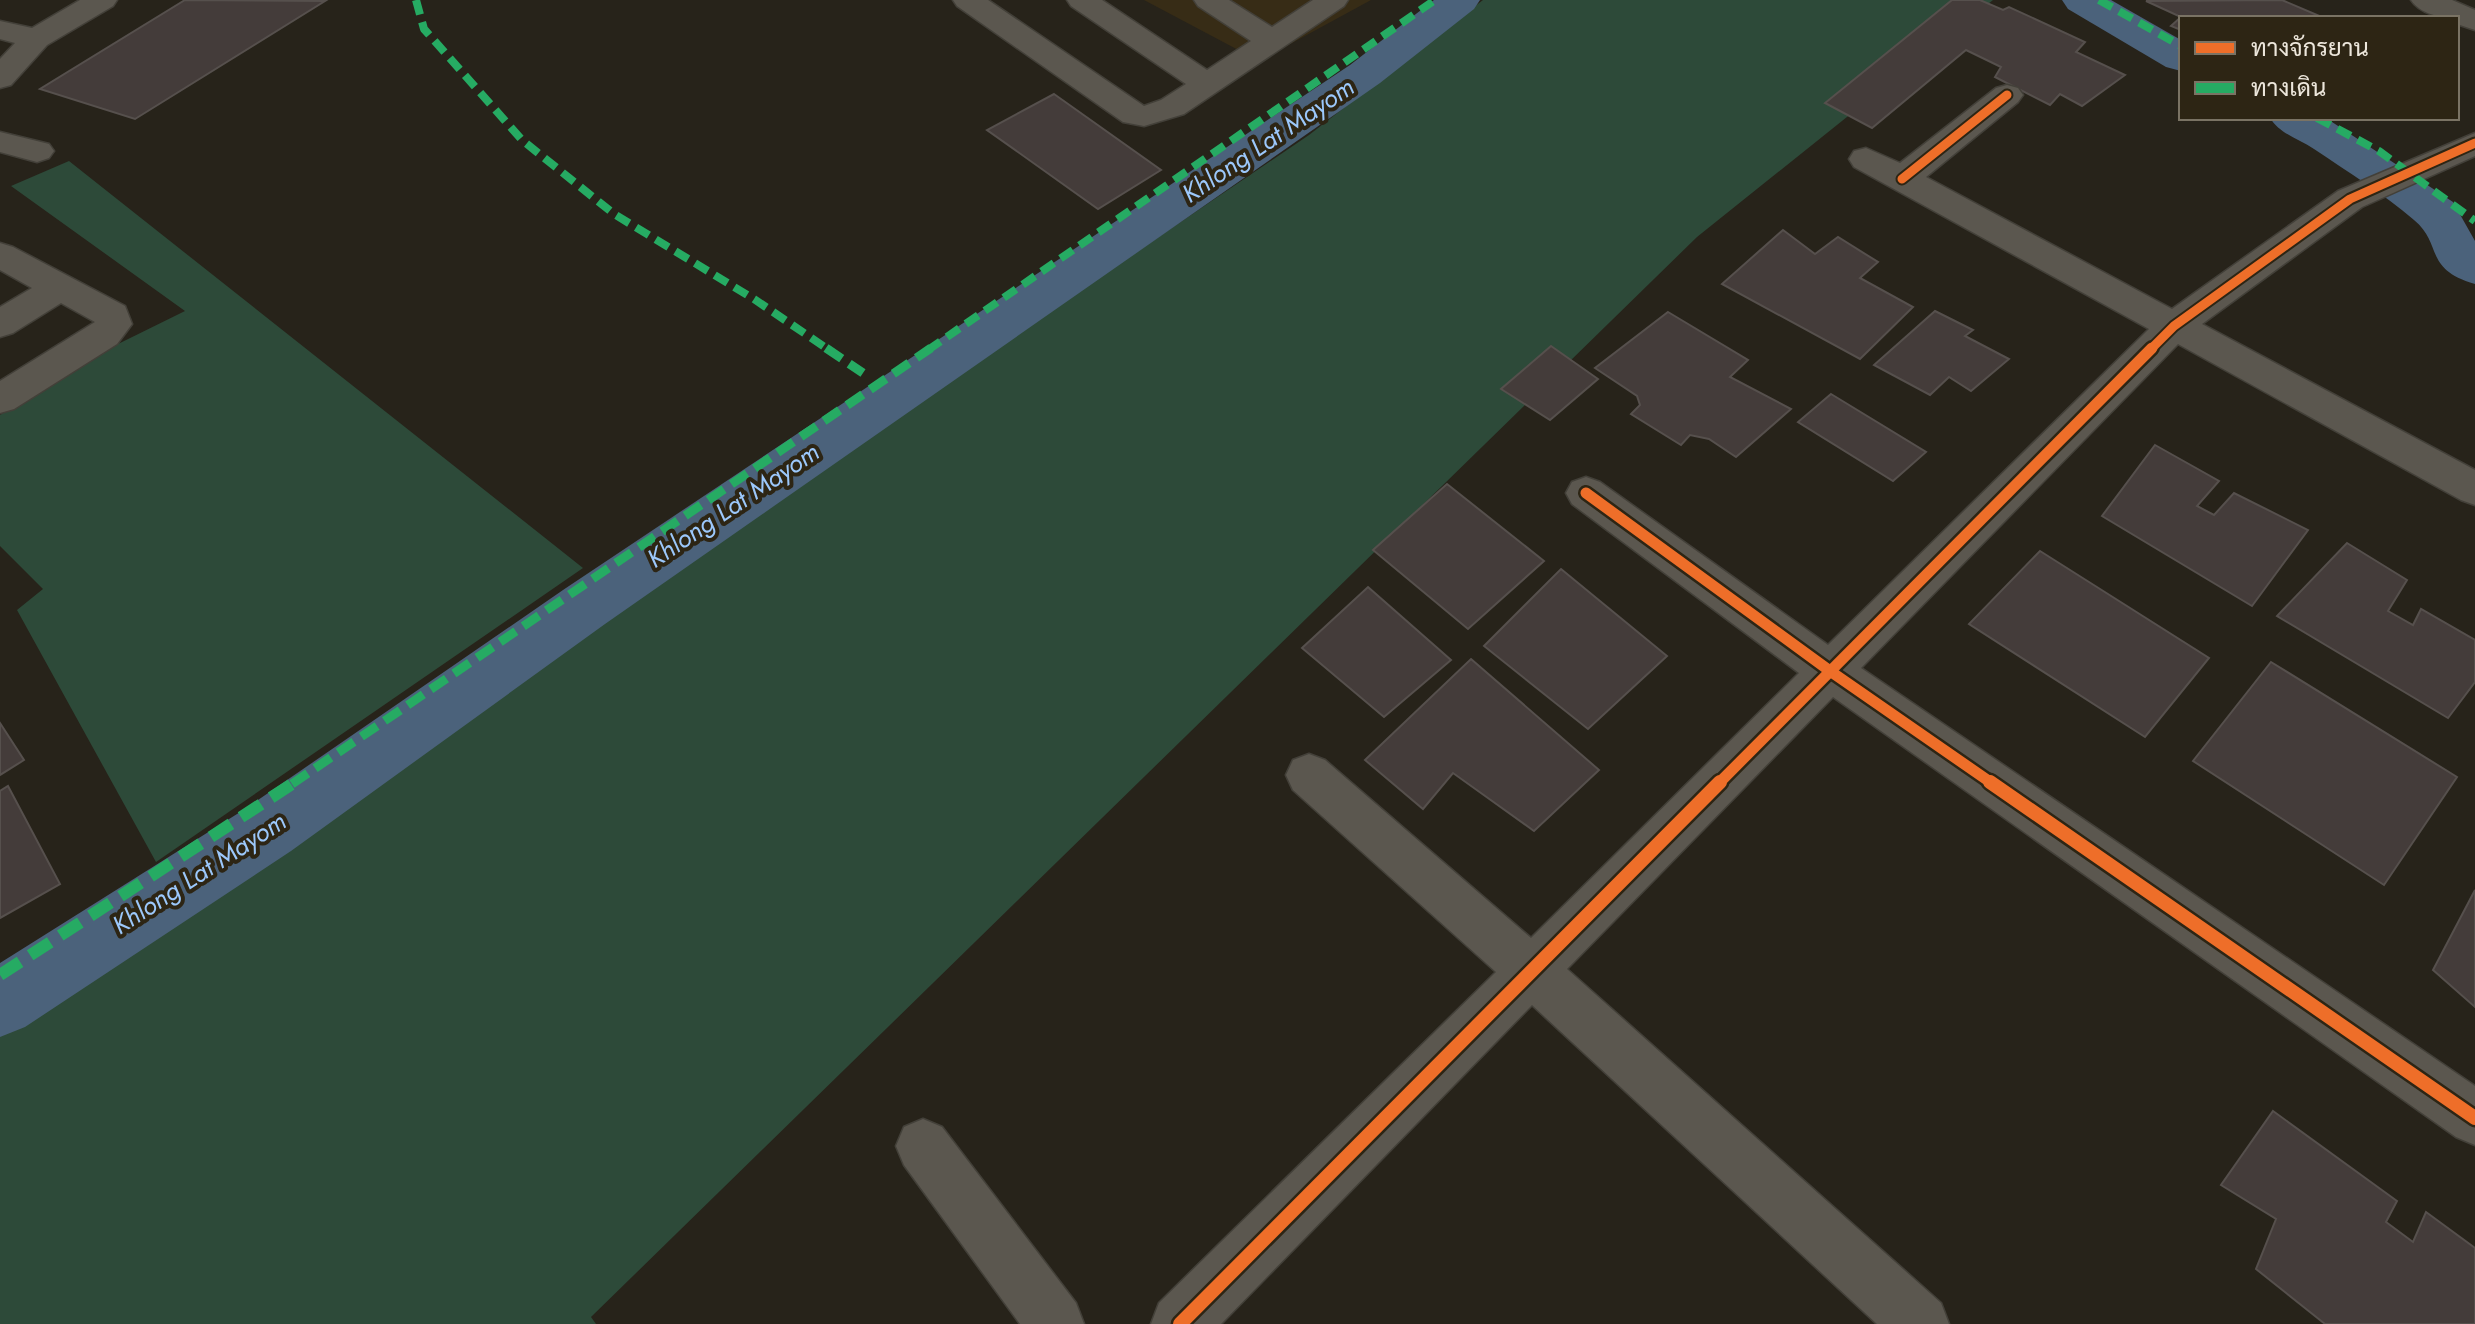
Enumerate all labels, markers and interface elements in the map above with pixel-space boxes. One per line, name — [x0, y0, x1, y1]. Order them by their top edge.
legend — [2179, 16, 2459, 120]
text: ทางจักรยาน — [2251, 30, 2369, 65]
water label: Khlong Lat Mayom — [1174, 68, 1362, 212]
text: ทางเดิน — [2251, 70, 2326, 105]
water label: Khlong Lat Mayom — [639, 433, 827, 577]
water label: Khlong Lat Mayom — [104, 802, 294, 944]

